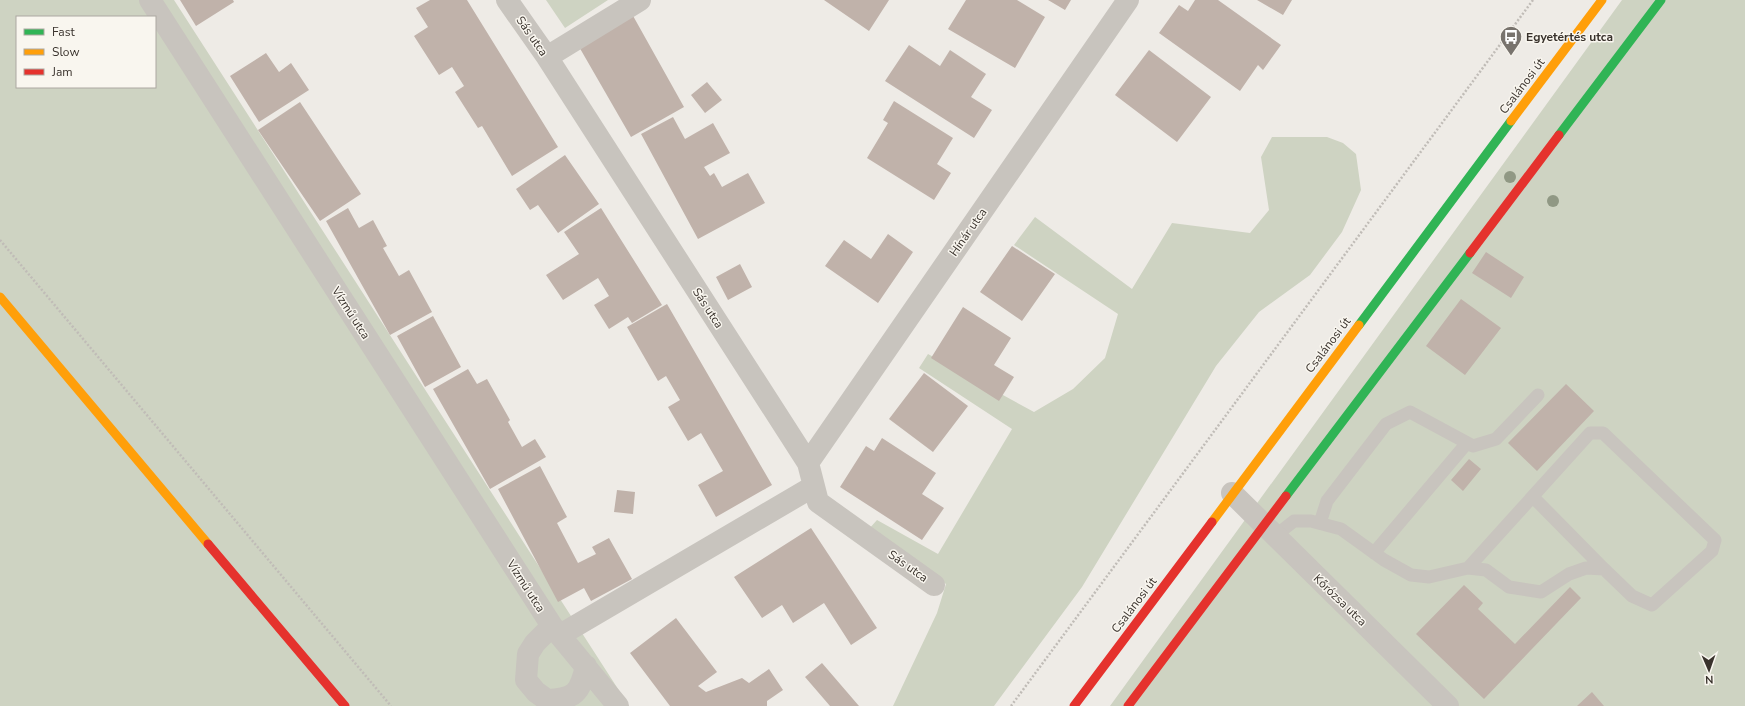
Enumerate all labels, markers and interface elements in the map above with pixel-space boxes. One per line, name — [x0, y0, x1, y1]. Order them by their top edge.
street label: Sás utca — [512, 13, 552, 59]
legend — [16, 16, 156, 88]
text: Fast — [52, 24, 75, 40]
bus stop icon: Egyetértés utca — [1498, 24, 1524, 57]
place label: Egyetértés utca — [1526, 29, 1613, 45]
text: Slow — [52, 44, 80, 60]
street label: Csalánosi út — [1496, 54, 1549, 117]
text: Jam — [51, 64, 73, 80]
street label: Hínár utca — [946, 205, 990, 259]
street label: Vízmű utca — [328, 283, 374, 342]
street label: Sás utca — [689, 285, 727, 331]
street label: Csalánosi út — [1302, 313, 1355, 376]
street label: Sás utca — [885, 546, 931, 586]
street label: Vízmű utca — [503, 556, 549, 615]
street label: Kőrózsa utca — [1310, 571, 1370, 629]
street label: Csalánosi út — [1108, 573, 1161, 636]
north arrow — [1689, 650, 1729, 690]
text: N — [1705, 672, 1714, 687]

